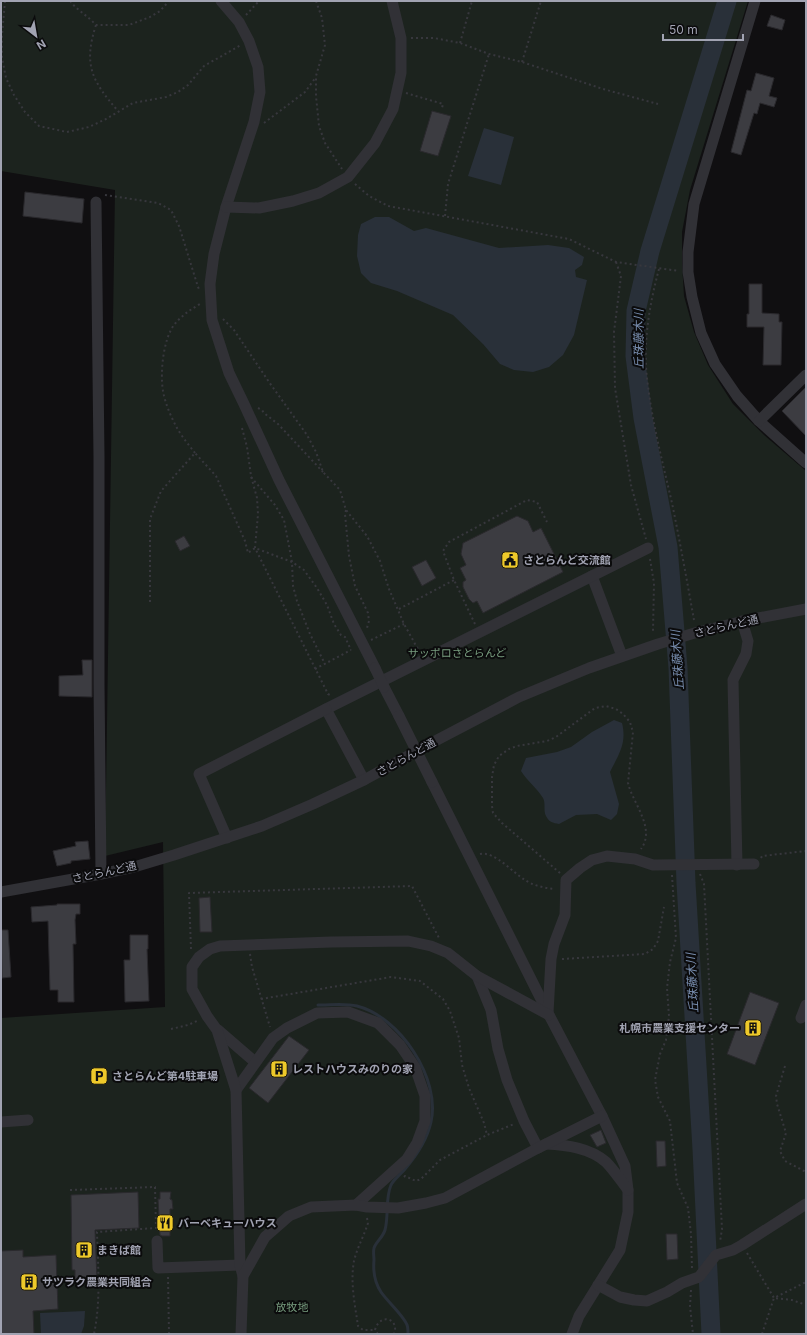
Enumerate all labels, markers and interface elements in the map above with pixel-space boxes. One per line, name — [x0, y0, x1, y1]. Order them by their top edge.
north arrow — [16, 16, 56, 56]
scale bar — [663, 16, 743, 42]
text: 50 m — [669, 22, 698, 37]
text: N — [34, 36, 48, 53]
water label: 丘珠藤木川 — [631, 307, 646, 369]
public building icon: さとらんど交流館 — [500, 550, 520, 570]
place label: さとらんど交流館 — [523, 553, 611, 567]
street label: さとらんど通 — [692, 612, 760, 640]
water label: 丘珠藤木川 — [667, 628, 687, 690]
park label: サッポロさとらんど — [408, 646, 506, 660]
street label: さとらんど通 — [374, 735, 438, 779]
street label: さとらんど通 — [70, 858, 138, 886]
water label: 丘珠藤木川 — [683, 951, 701, 1013]
building icon: 札幌市農業支援センター — [743, 1018, 763, 1038]
place label: 札幌市農業支援センター — [619, 1021, 740, 1035]
building icon: レストハウスみのりの家 — [269, 1059, 289, 1079]
place label: レストハウスみのりの家 — [292, 1062, 413, 1076]
parking icon: さとらんど第4駐車場 — [89, 1066, 109, 1086]
place label: さとらんど第4駐車場 — [112, 1069, 218, 1083]
restaurant icon: バーベキューハウス — [155, 1213, 175, 1233]
place label: バーベキューハウス — [178, 1216, 277, 1230]
building icon: まきば館 — [74, 1240, 94, 1260]
place label: まきば館 — [97, 1243, 141, 1257]
building icon: サツラク農業共同組合 — [19, 1272, 39, 1292]
place label: サツラク農業共同組合 — [42, 1275, 152, 1289]
park label: 放牧地 — [276, 1300, 309, 1314]

